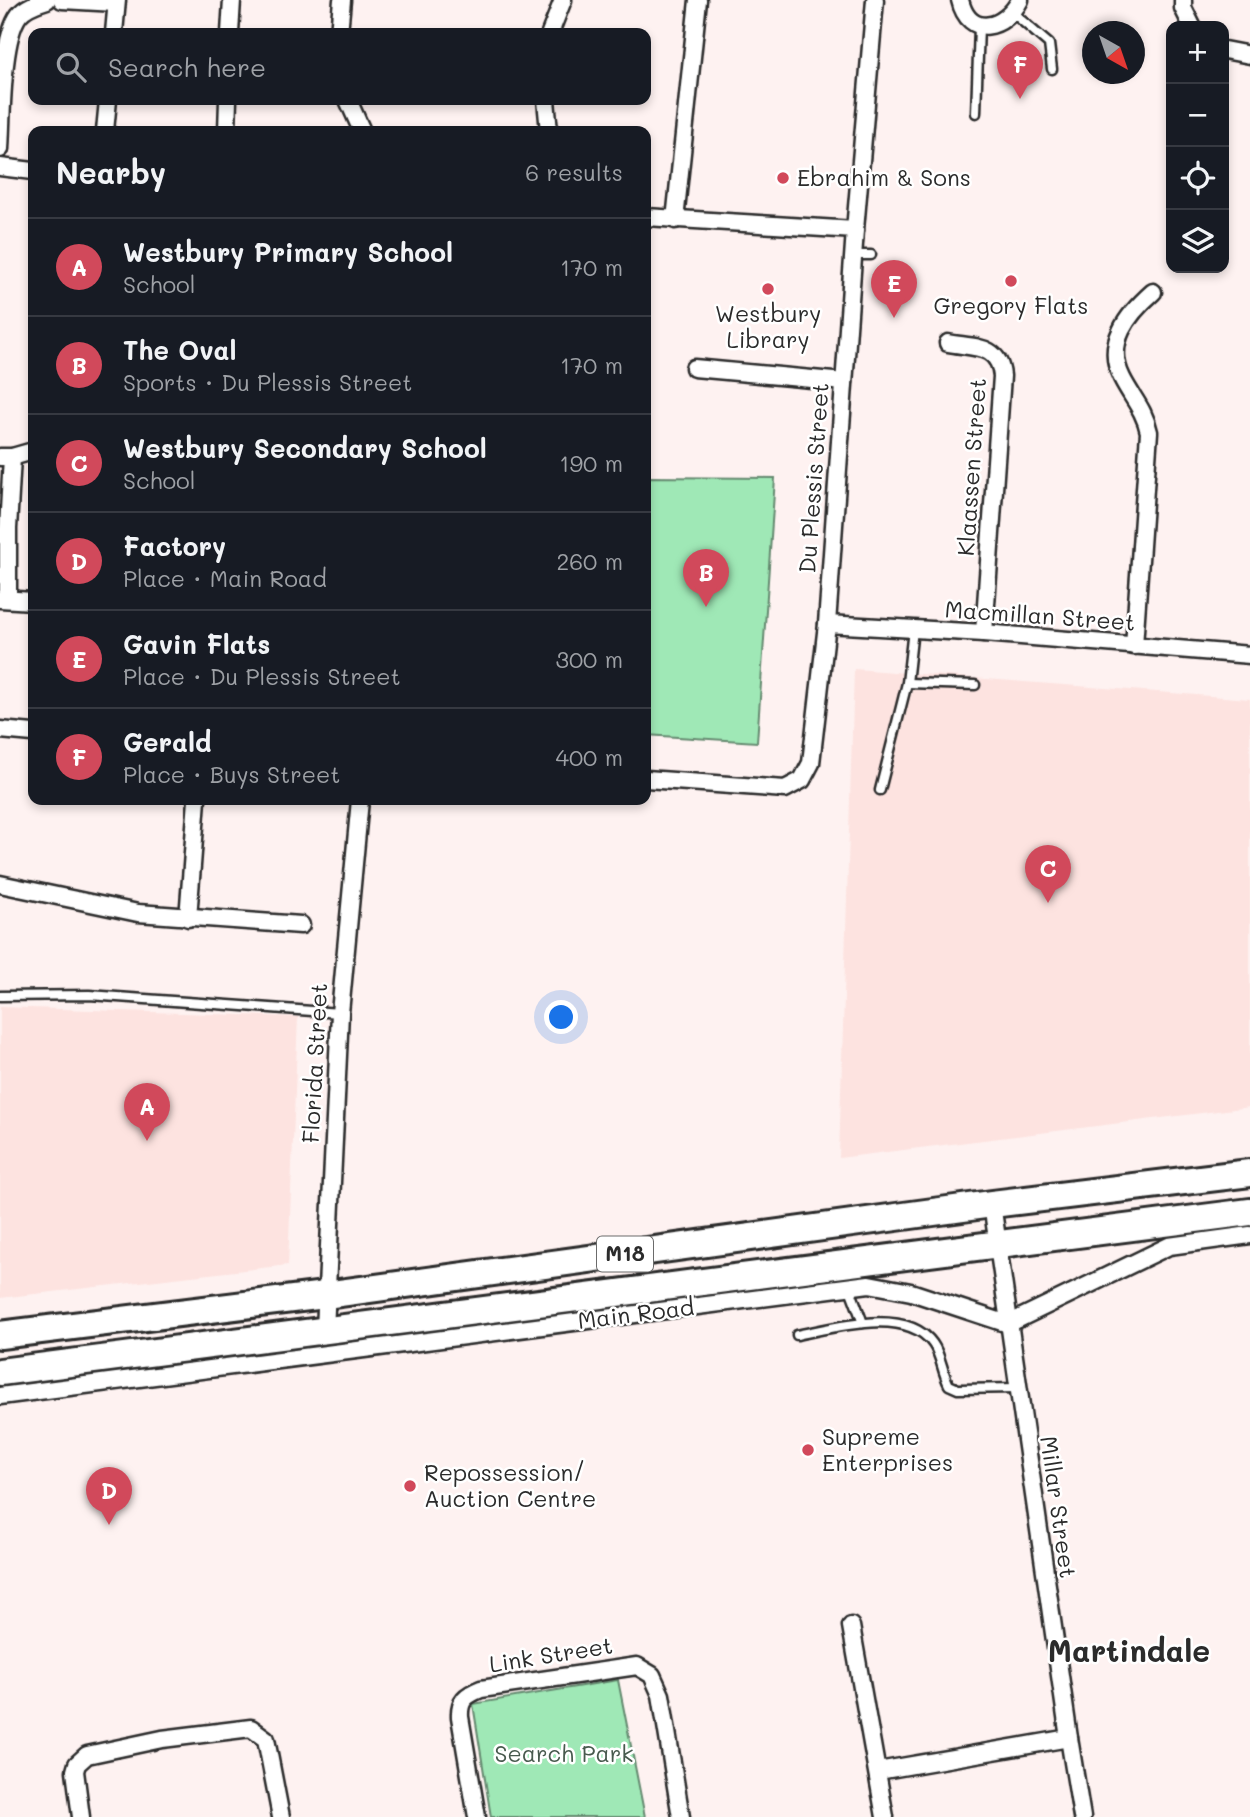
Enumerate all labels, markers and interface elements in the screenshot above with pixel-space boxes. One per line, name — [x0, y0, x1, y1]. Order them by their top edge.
north arrow — [1082, 21, 1145, 84]
map controls — [1166, 21, 1229, 273]
button: + — [1166, 21, 1229, 84]
search box — [28, 28, 651, 105]
pin: F — [997, 41, 1043, 99]
icon: search — [52, 48, 90, 86]
text: Search here — [108, 50, 266, 84]
button: − — [1166, 84, 1229, 147]
button: locate — [1166, 147, 1229, 210]
text: Nearby — [56, 152, 166, 192]
text: 6 results — [525, 157, 623, 187]
place label: Ebrahim & Sons — [797, 162, 971, 192]
marker: Ebrahim & Sons — [775, 170, 791, 186]
button: layers — [1166, 210, 1229, 273]
text: Westbury Primary School — [123, 235, 453, 269]
text: A — [71, 252, 87, 282]
text: 170 m — [560, 252, 623, 282]
pin: E — [871, 260, 917, 318]
text: School — [123, 269, 196, 299]
marker: Gregory Flats — [1003, 273, 1019, 289]
marker: Westbury Library — [760, 281, 776, 297]
place label: Gregory Flats — [934, 290, 1088, 320]
place label: Westbury Library — [715, 298, 821, 354]
text: The Oval — [123, 333, 237, 367]
text: B — [71, 350, 87, 380]
text: 170 m — [560, 350, 623, 380]
text: Sports · Du Plessis Street — [123, 367, 412, 397]
street label: Klaassen Street — [950, 377, 992, 557]
street label: Du Plessis Street — [791, 382, 835, 574]
text: Westbury Secondary School — [123, 431, 487, 465]
text: C — [70, 448, 88, 478]
text: 190 m — [559, 448, 623, 478]
text: School — [123, 465, 196, 495]
text: Factory — [123, 529, 226, 563]
text: D — [71, 546, 87, 576]
text: 260 m — [556, 546, 623, 576]
pin: B — [683, 549, 729, 607]
text: Place · Main Road — [123, 563, 327, 593]
street label: Macmillan Street — [944, 593, 1136, 637]
text: Gavin Flats — [123, 627, 270, 661]
text: E — [72, 644, 86, 674]
text: 300 m — [555, 644, 623, 674]
text: Place · Du Plessis Street — [123, 661, 401, 691]
text: Gerald — [123, 725, 212, 759]
text: F — [72, 742, 86, 772]
text: 400 m — [555, 742, 623, 772]
text: Place · Buys Street — [123, 759, 340, 789]
pin: C — [1025, 845, 1071, 903]
street label: Florida Street — [295, 982, 333, 1144]
your location — [544, 1000, 578, 1034]
pin: A — [124, 1083, 170, 1141]
road number: M18 — [597, 1236, 653, 1272]
street label: Main Road — [576, 1291, 696, 1335]
place label: Supreme Enterprises — [822, 1421, 953, 1477]
street label: Millar Street — [1034, 1434, 1084, 1580]
marker: Supreme Enterprises — [800, 1442, 816, 1458]
place label: Repossession/ Auction Centre — [424, 1457, 596, 1513]
pin: D — [86, 1467, 132, 1525]
marker: Repossession/ Auction Centre — [402, 1478, 418, 1494]
street label: Link Street — [487, 1629, 615, 1679]
district label: Martindale — [1048, 1630, 1210, 1670]
park label: Search Park — [494, 1738, 634, 1768]

